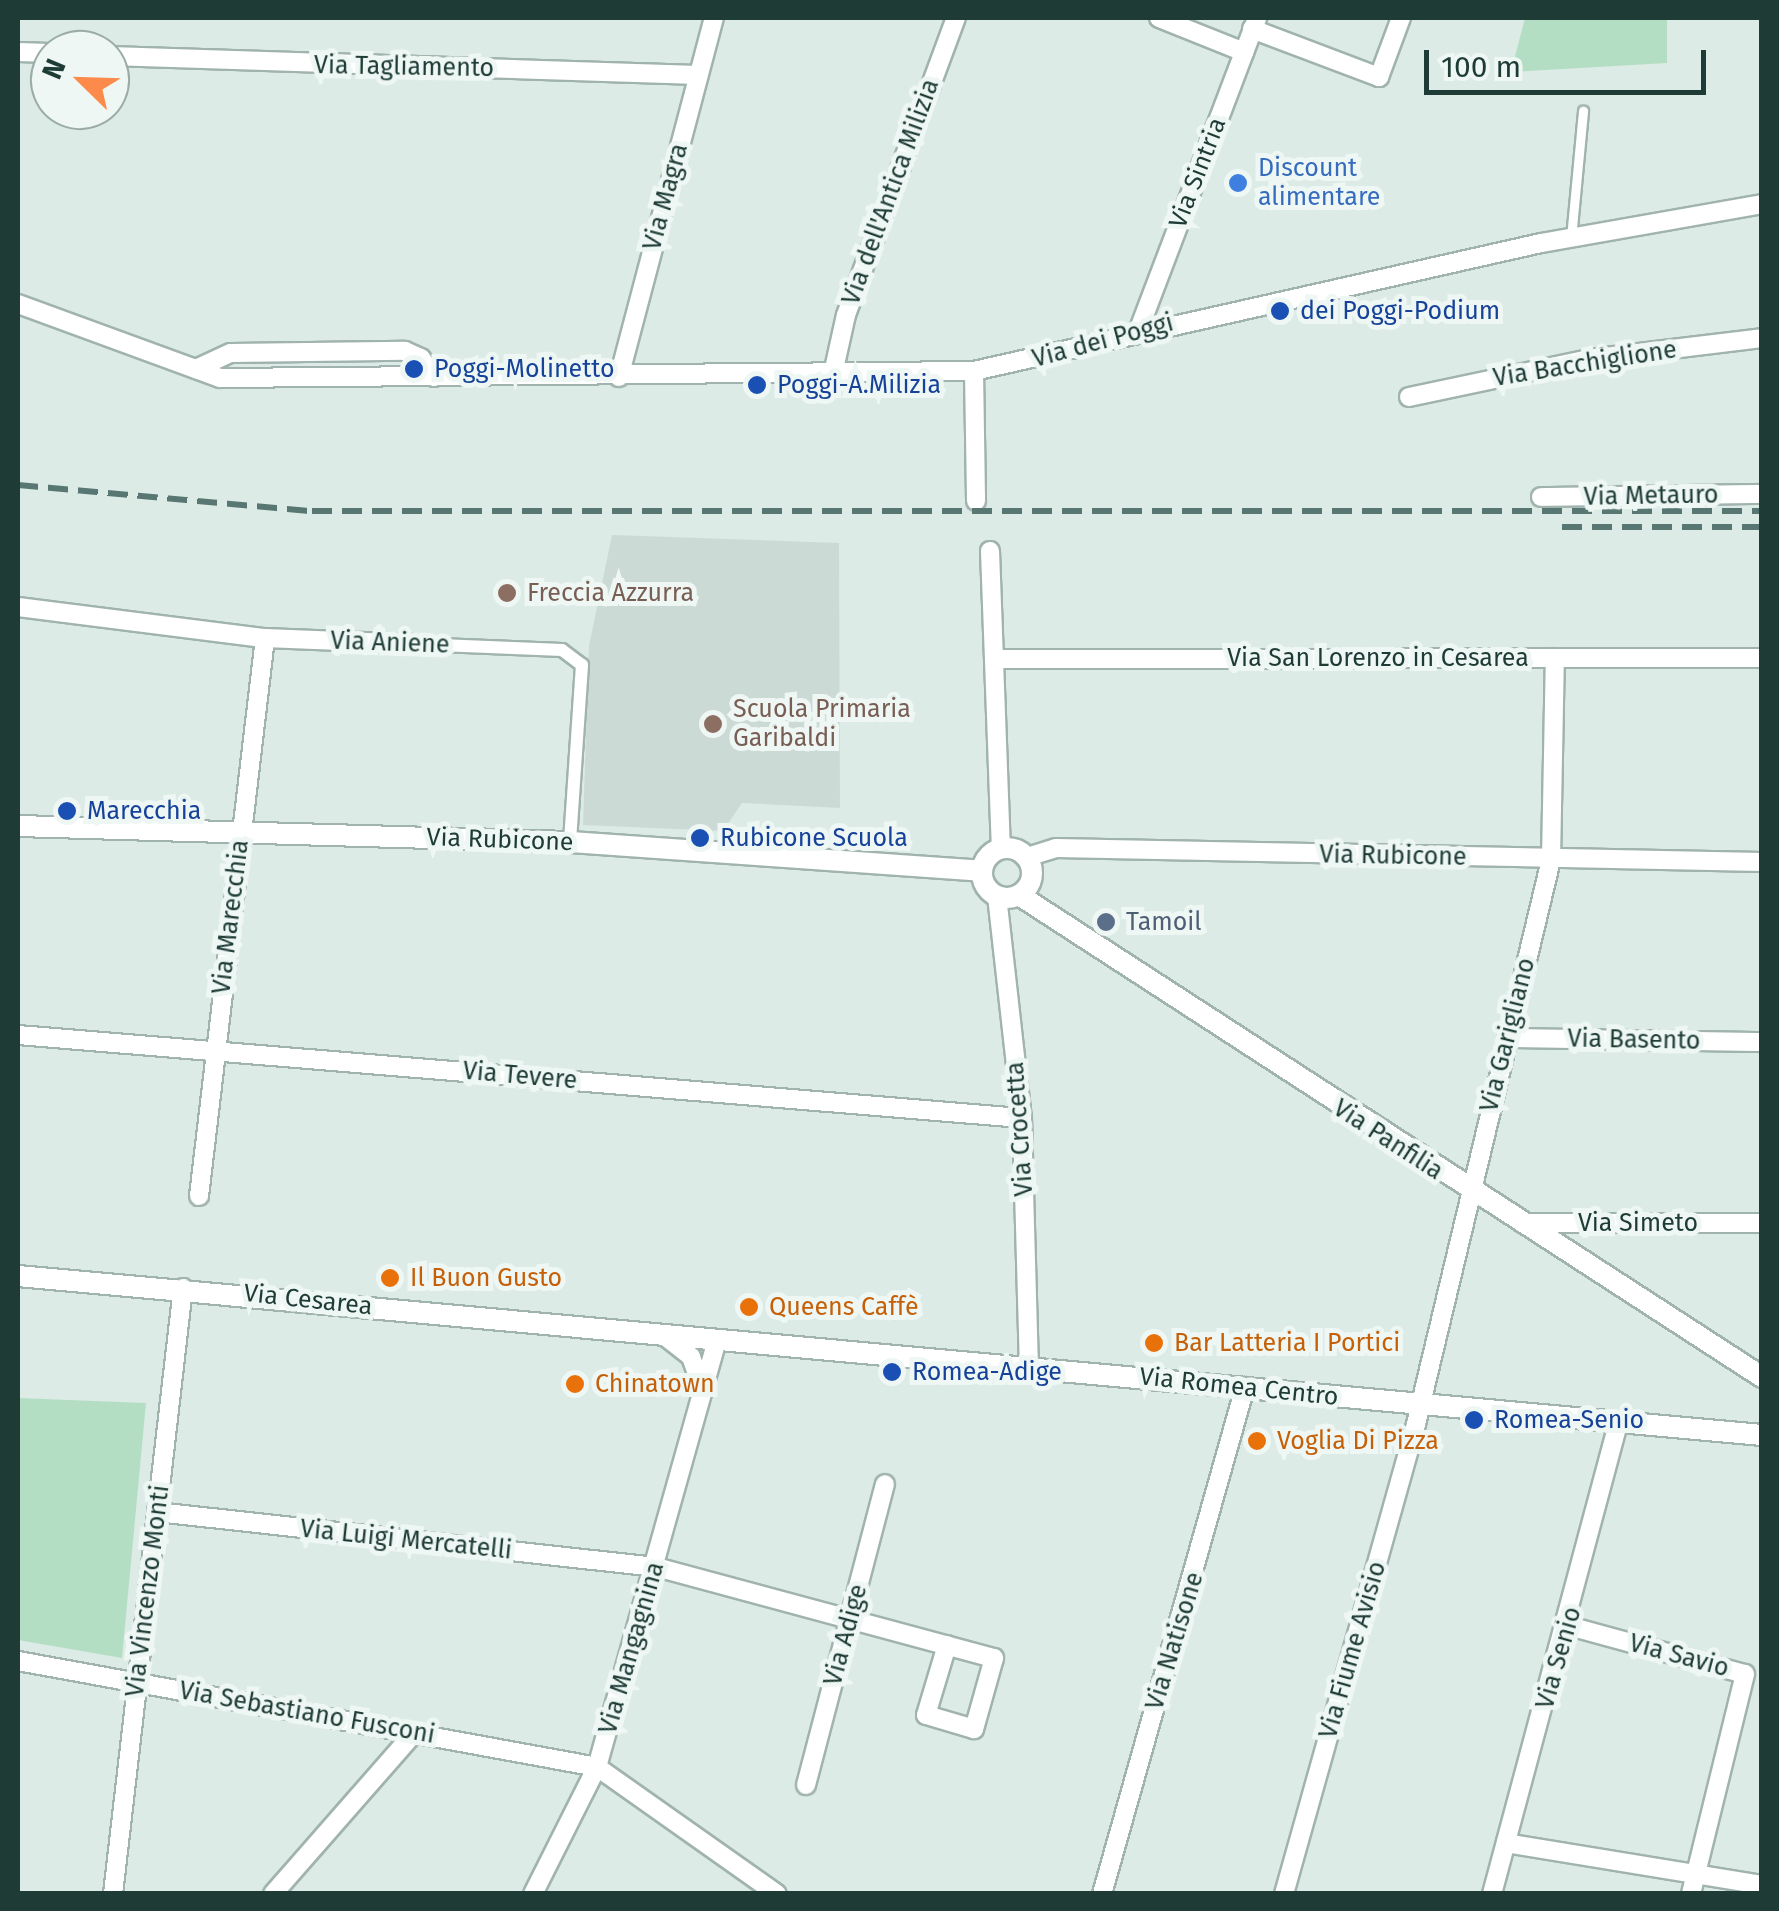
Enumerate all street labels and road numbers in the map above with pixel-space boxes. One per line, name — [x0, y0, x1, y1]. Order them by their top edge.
street label: Via Tagliamento — [314, 50, 494, 84]
street label: Via dell'Antica Milizia — [836, 75, 946, 309]
street label: Via Sintria — [1163, 114, 1233, 232]
street label: Via Magra — [637, 140, 695, 254]
street label: Via dei Poggi — [1029, 308, 1177, 374]
street label: Via Bacchiglione — [1491, 335, 1679, 393]
street label: Via Metauro — [1583, 480, 1719, 512]
street label: Via Aniene — [330, 626, 450, 660]
street label: Via San Lorenzo in Cesarea — [1227, 643, 1529, 673]
street label: Via Rubicone — [426, 822, 574, 858]
street label: Via Marecchia — [207, 838, 255, 996]
street label: Via Rubicone — [1319, 840, 1467, 872]
street label: Via Garigliano — [1474, 955, 1542, 1115]
street label: Via Basento — [1567, 1024, 1701, 1056]
street label: Via Tevere — [462, 1056, 578, 1096]
street label: Via Crocetta — [1000, 1061, 1040, 1197]
street label: Via Panfilia — [1327, 1093, 1449, 1187]
street label: Via Simeto — [1578, 1208, 1698, 1238]
street label: Via Cesarea — [242, 1278, 374, 1322]
street label: Via Romea Centro — [1138, 1362, 1340, 1412]
street label: Via Vincenzo Monti — [120, 1483, 176, 1699]
street label: Via Luigi Mercatelli — [299, 1514, 513, 1566]
street label: Via Mangagnina — [593, 1558, 671, 1738]
street label: Via Fiume Avisio — [1313, 1558, 1393, 1742]
street label: Via Natisone — [1140, 1568, 1210, 1714]
street label: Via Adige — [818, 1581, 874, 1689]
street label: Via Senio — [1530, 1604, 1588, 1712]
street label: Via Savio — [1626, 1628, 1732, 1684]
street label: Via Sebastiano Fusconi — [177, 1676, 437, 1750]

